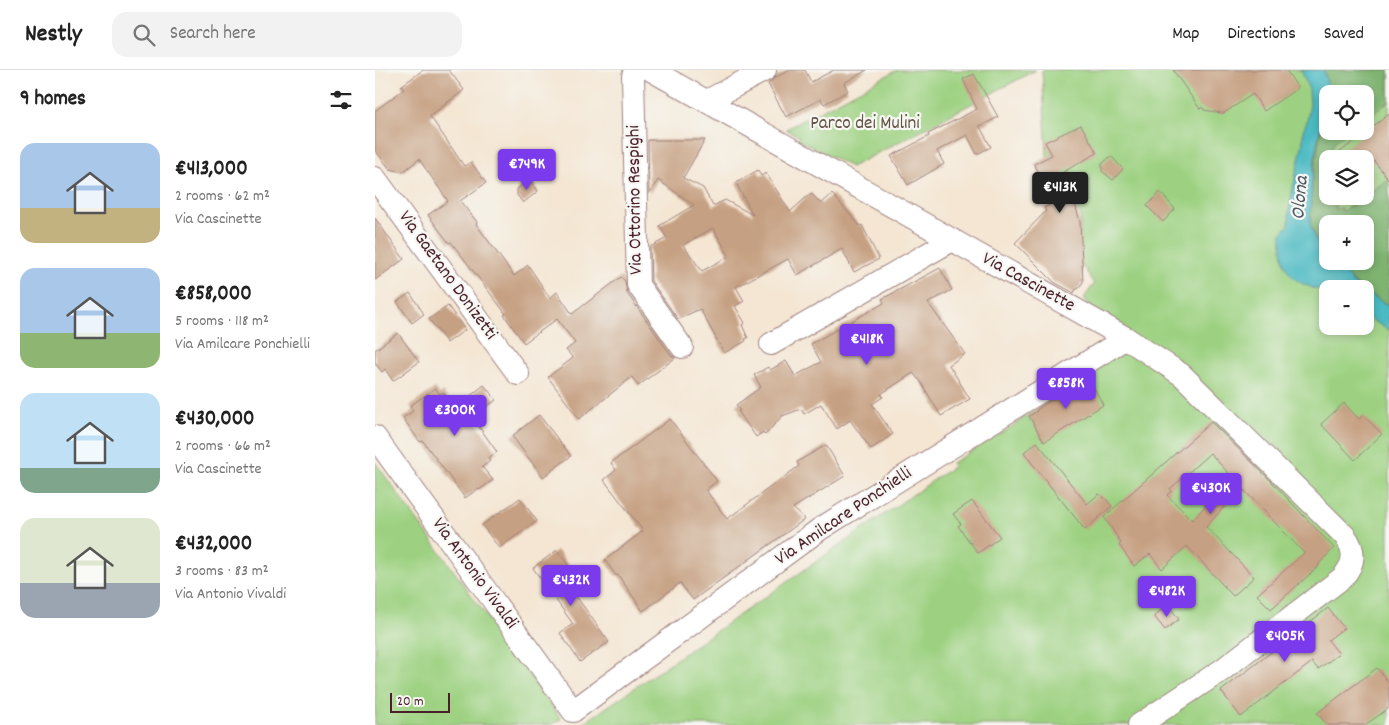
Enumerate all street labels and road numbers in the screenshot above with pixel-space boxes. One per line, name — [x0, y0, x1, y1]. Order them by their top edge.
street label: Via Ottorino Respighi — [621, 124, 651, 275]
street label: Via Gaetano Donizetti — [391, 206, 503, 347]
street label: Via Cascinette — [976, 246, 1080, 320]
street label: Via Amilcare Ponchielli — [770, 461, 918, 573]
street label: Via Antonio Vivaldi — [424, 513, 524, 636]

